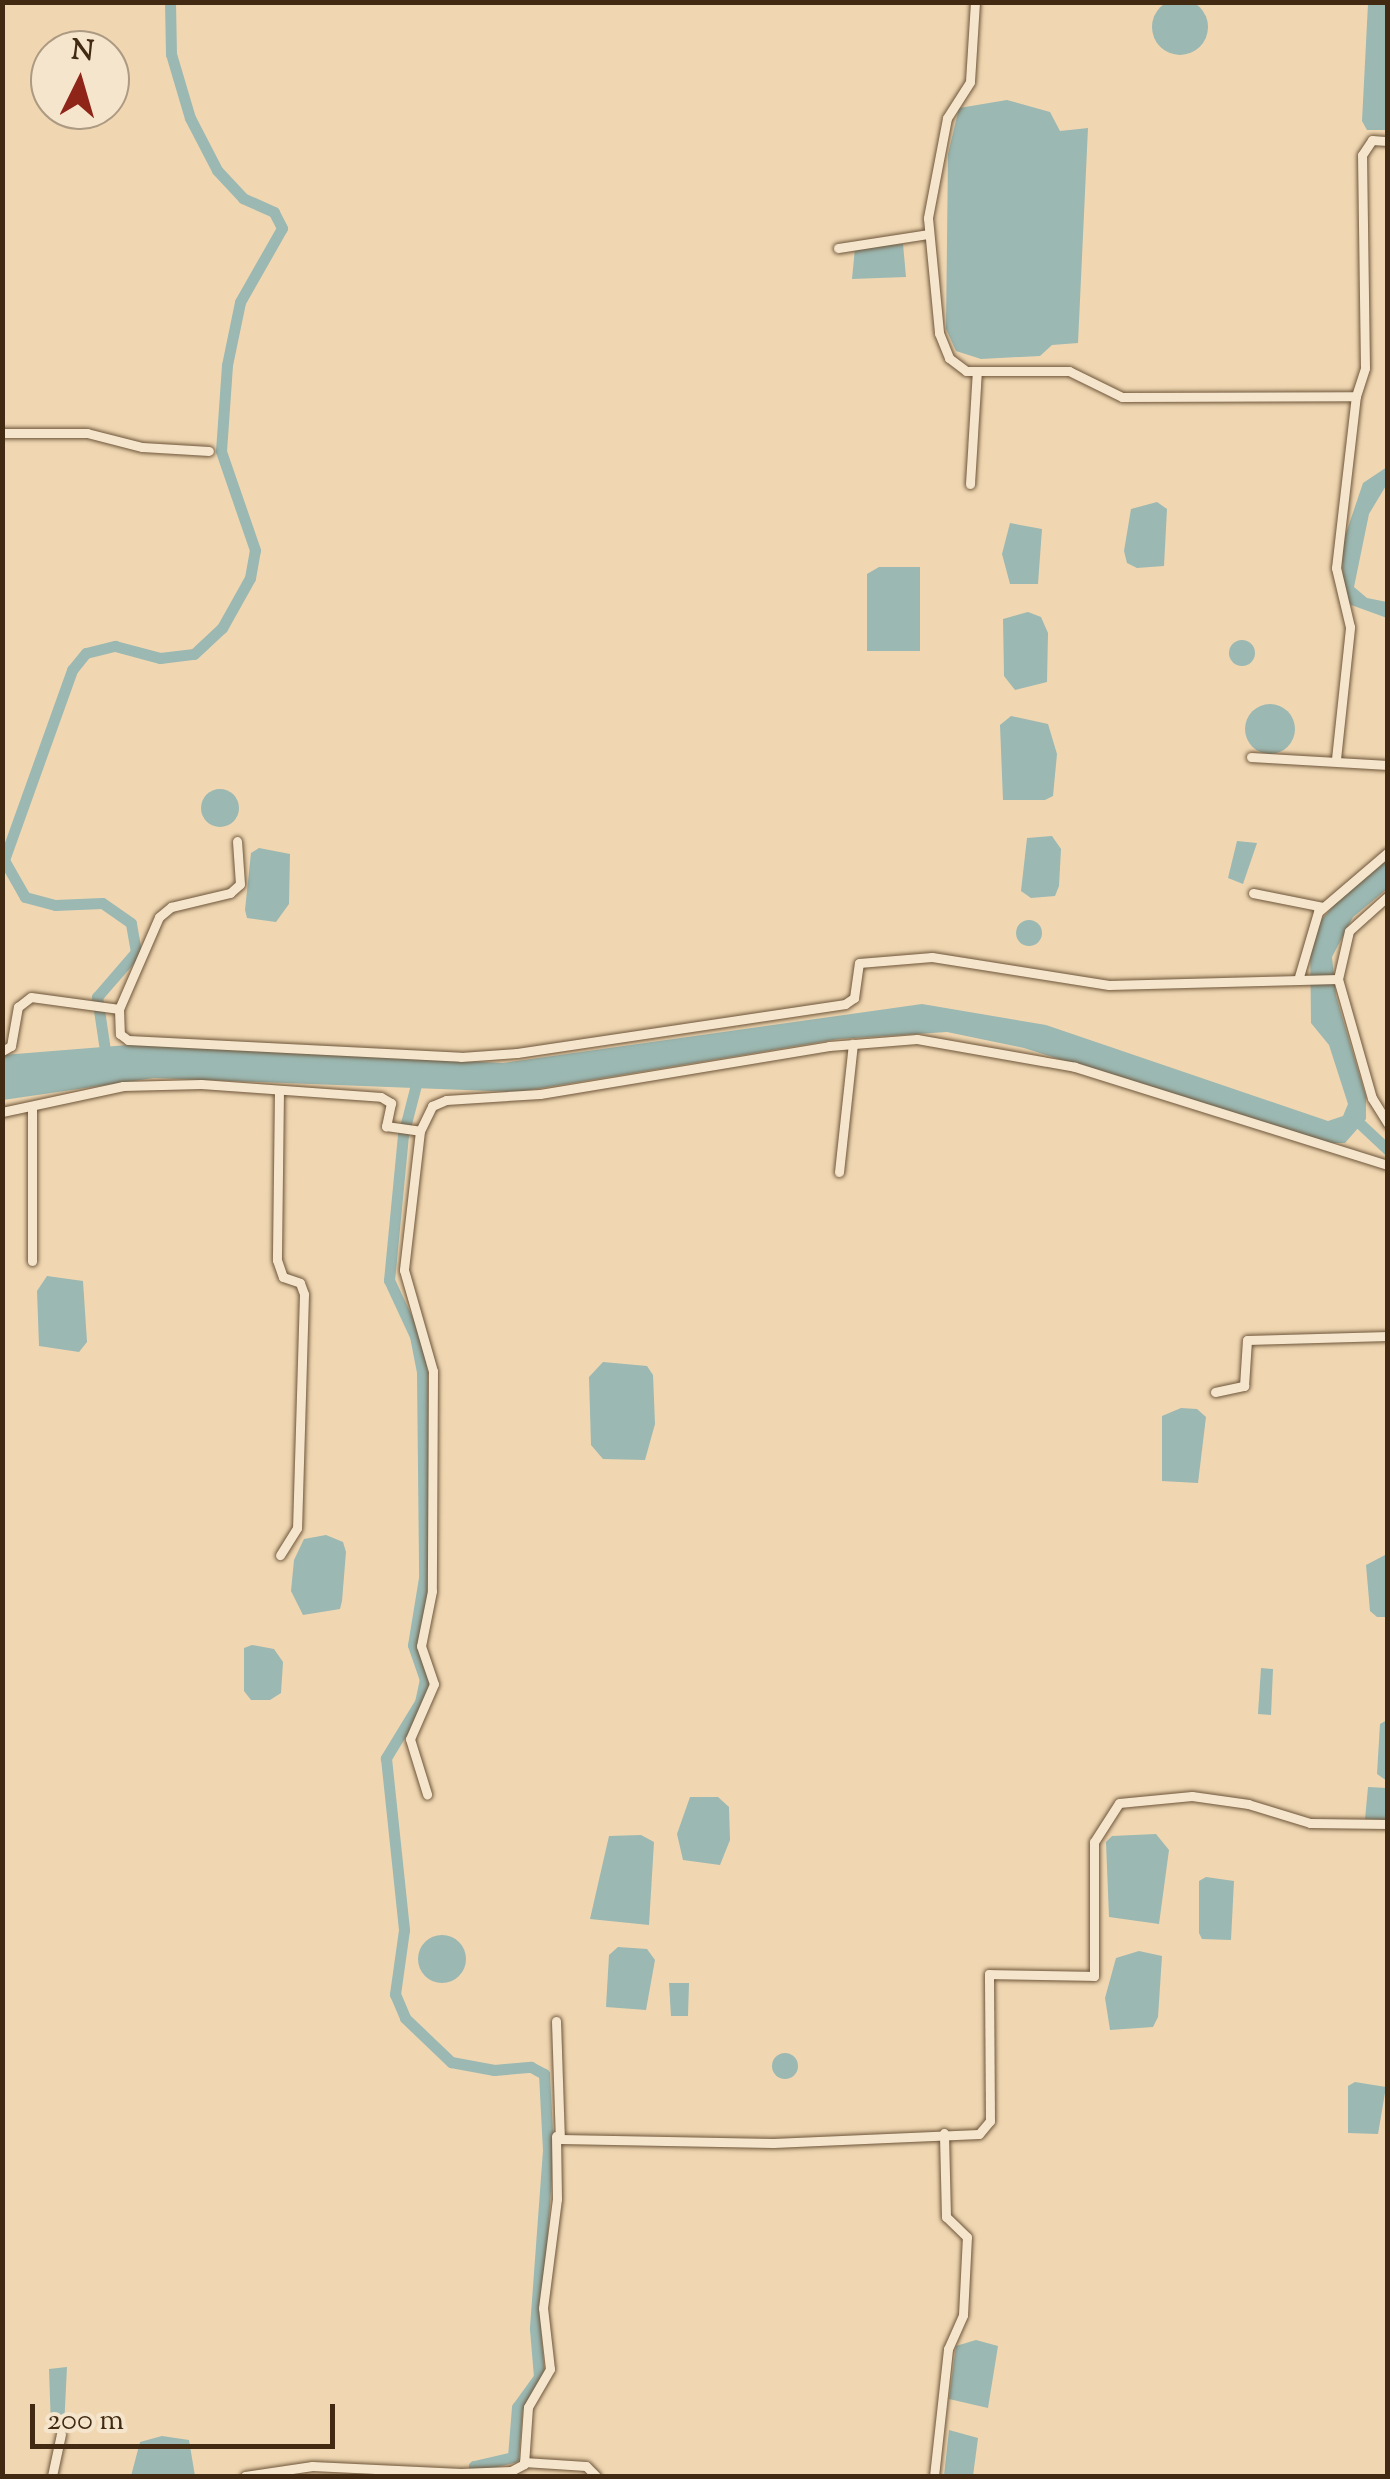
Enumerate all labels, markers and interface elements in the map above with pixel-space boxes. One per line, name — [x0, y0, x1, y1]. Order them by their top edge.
north arrow — [30, 30, 130, 130]
text: N — [70, 31, 95, 73]
scale bar — [35, 2384, 340, 2446]
text: 200 m — [47, 2400, 124, 2443]

